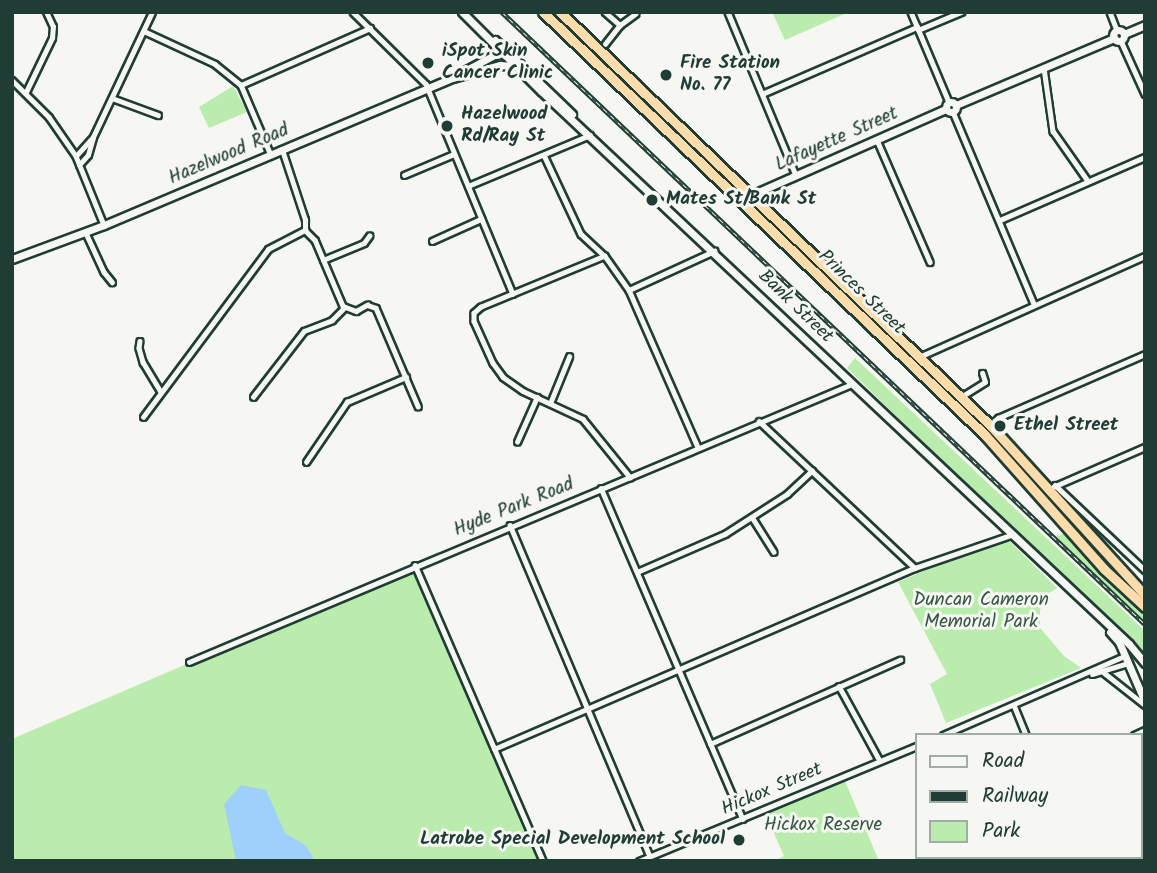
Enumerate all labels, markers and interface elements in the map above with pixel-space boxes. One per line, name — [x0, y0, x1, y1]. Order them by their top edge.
place label: iSpot Skin Cancer Clinic — [442, 41, 553, 85]
place label: Fire Station No. 77 — [680, 53, 780, 97]
marker: iSpot Skin Cancer Clinic — [420, 55, 436, 71]
marker: Fire Station No. 77 — [658, 67, 674, 83]
street label: Lafayette Street — [772, 103, 902, 177]
place label: Hazelwood Rd/Ray St — [461, 104, 548, 148]
marker: Hazelwood Rd/Ray St — [439, 118, 455, 134]
street label: Hazelwood Road — [165, 119, 293, 191]
place label: Mates St/Bank St — [666, 189, 816, 211]
marker: Mates St/Bank St — [644, 192, 660, 208]
street label: Princes Street — [813, 246, 909, 340]
street label: Bank Street — [753, 266, 837, 348]
place label: Ethel Street — [1014, 415, 1118, 437]
marker: Ethel Street — [992, 418, 1008, 434]
street label: Hyde Park Road — [451, 474, 577, 542]
park label: Duncan Cameron Memorial Park — [913, 590, 1049, 634]
legend — [916, 733, 1143, 859]
text: Road — [982, 745, 1024, 778]
street label: Hickox Street — [718, 759, 826, 821]
text: Railway — [982, 780, 1048, 813]
park label: Hickox Reserve — [764, 815, 882, 837]
text: Park — [982, 815, 1020, 848]
place label: Latrobe Special Development School — [420, 829, 725, 851]
marker: Latrobe Special Development School — [731, 832, 747, 848]

